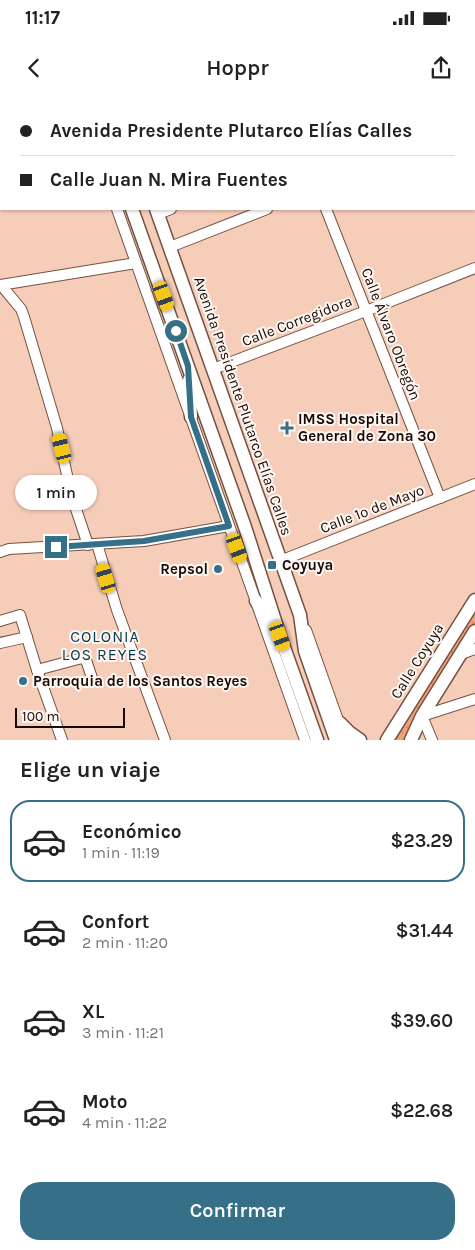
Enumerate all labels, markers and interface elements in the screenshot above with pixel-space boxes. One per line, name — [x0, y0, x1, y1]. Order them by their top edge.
text: 11:17 — [25, 7, 60, 29]
icon: back — [20, 54, 48, 82]
icon: share — [427, 54, 455, 82]
text: Hoppr — [206, 55, 269, 81]
text: Avenida Presidente Plutarco Elías Calles — [50, 120, 412, 142]
text: Calle Juan N. Mira Fuentes — [50, 169, 288, 191]
street label: Calle Álvaro Obregón — [357, 265, 425, 403]
street label: Avenida Presidente Plutarco Elías Calles — [190, 274, 296, 538]
car — [151, 279, 176, 313]
street label: Calle Corregidora — [239, 292, 355, 350]
route start — [165, 320, 187, 342]
place label: IMSS Hospital General de Zona 30 — [298, 410, 436, 445]
marker: IMSS Hospital General de Zona 30 — [280, 421, 294, 435]
car — [51, 432, 72, 464]
callout: 1 min — [15, 474, 97, 510]
street label: Calle 1º de Mayo — [317, 481, 427, 537]
text: 1 min — [36, 483, 76, 502]
car — [224, 531, 249, 565]
route end — [45, 536, 67, 558]
place label: Coyuya — [282, 556, 333, 574]
marker: Coyuya — [266, 559, 278, 571]
place label: Repsol — [160, 560, 208, 578]
car — [94, 561, 117, 595]
marker: Repsol — [212, 563, 224, 575]
car — [267, 619, 292, 653]
street label: Calle Coyuya — [387, 620, 447, 702]
district label: COLONIA LOS REYES — [62, 627, 148, 664]
place label: Parroquia de los Santos Reyes — [33, 672, 247, 690]
marker: Parroquia de los Santos Reyes — [17, 675, 29, 687]
scale bar — [15, 705, 125, 728]
text: 100 m — [22, 708, 60, 725]
text: Elige un viaje — [20, 757, 160, 783]
icon: car — [22, 819, 67, 864]
text: Económico — [82, 821, 182, 843]
text: $23.29 — [391, 830, 453, 852]
text: 1 min · 11:19 — [82, 843, 160, 862]
icon: car — [22, 909, 67, 954]
text: Confort — [82, 911, 149, 933]
text: $31.44 — [396, 920, 453, 942]
text: 2 min · 11:20 — [82, 933, 168, 952]
icon: car — [22, 999, 67, 1044]
text: XL — [82, 1001, 104, 1023]
text: $39.60 — [390, 1010, 453, 1032]
text: 3 min · 11:21 — [82, 1023, 164, 1042]
icon: car — [22, 1089, 67, 1134]
text: Moto — [82, 1091, 128, 1113]
text: $22.68 — [390, 1100, 453, 1122]
text: 4 min · 11:22 — [82, 1113, 167, 1132]
button: Confirmar — [20, 1182, 455, 1240]

